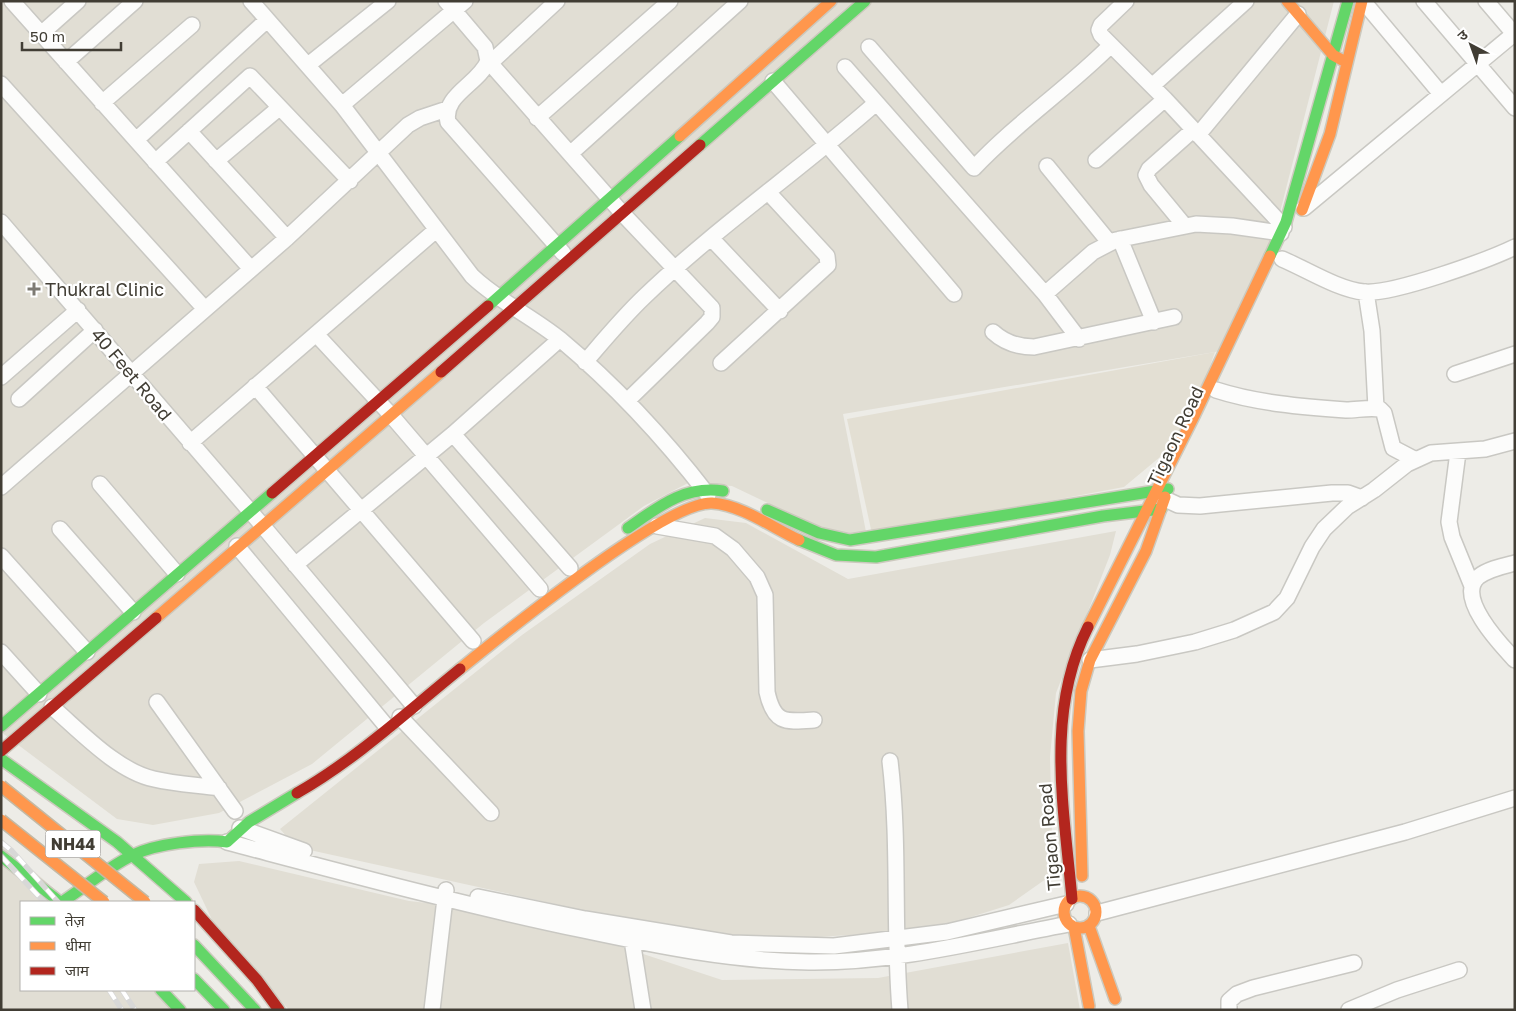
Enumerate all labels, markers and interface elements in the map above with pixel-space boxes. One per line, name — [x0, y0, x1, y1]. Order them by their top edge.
scale bar — [22, 20, 121, 52]
north arrow — [1446, 20, 1496, 70]
text: उ — [1453, 25, 1471, 44]
text: 50 m — [30, 27, 65, 45]
place label: Thukral Clinic — [45, 278, 164, 300]
marker: Thukral Clinic — [27, 282, 41, 296]
street label: 40 Feet Road — [87, 323, 177, 425]
street label: Tigaon Road — [1142, 383, 1208, 489]
street label: Tigaon Road — [1033, 782, 1065, 892]
road number: NH44 — [46, 831, 100, 858]
legend — [20, 901, 195, 991]
text: तेज़ — [65, 911, 86, 929]
text: धीमा — [65, 936, 92, 954]
text: जाम — [65, 961, 90, 979]

